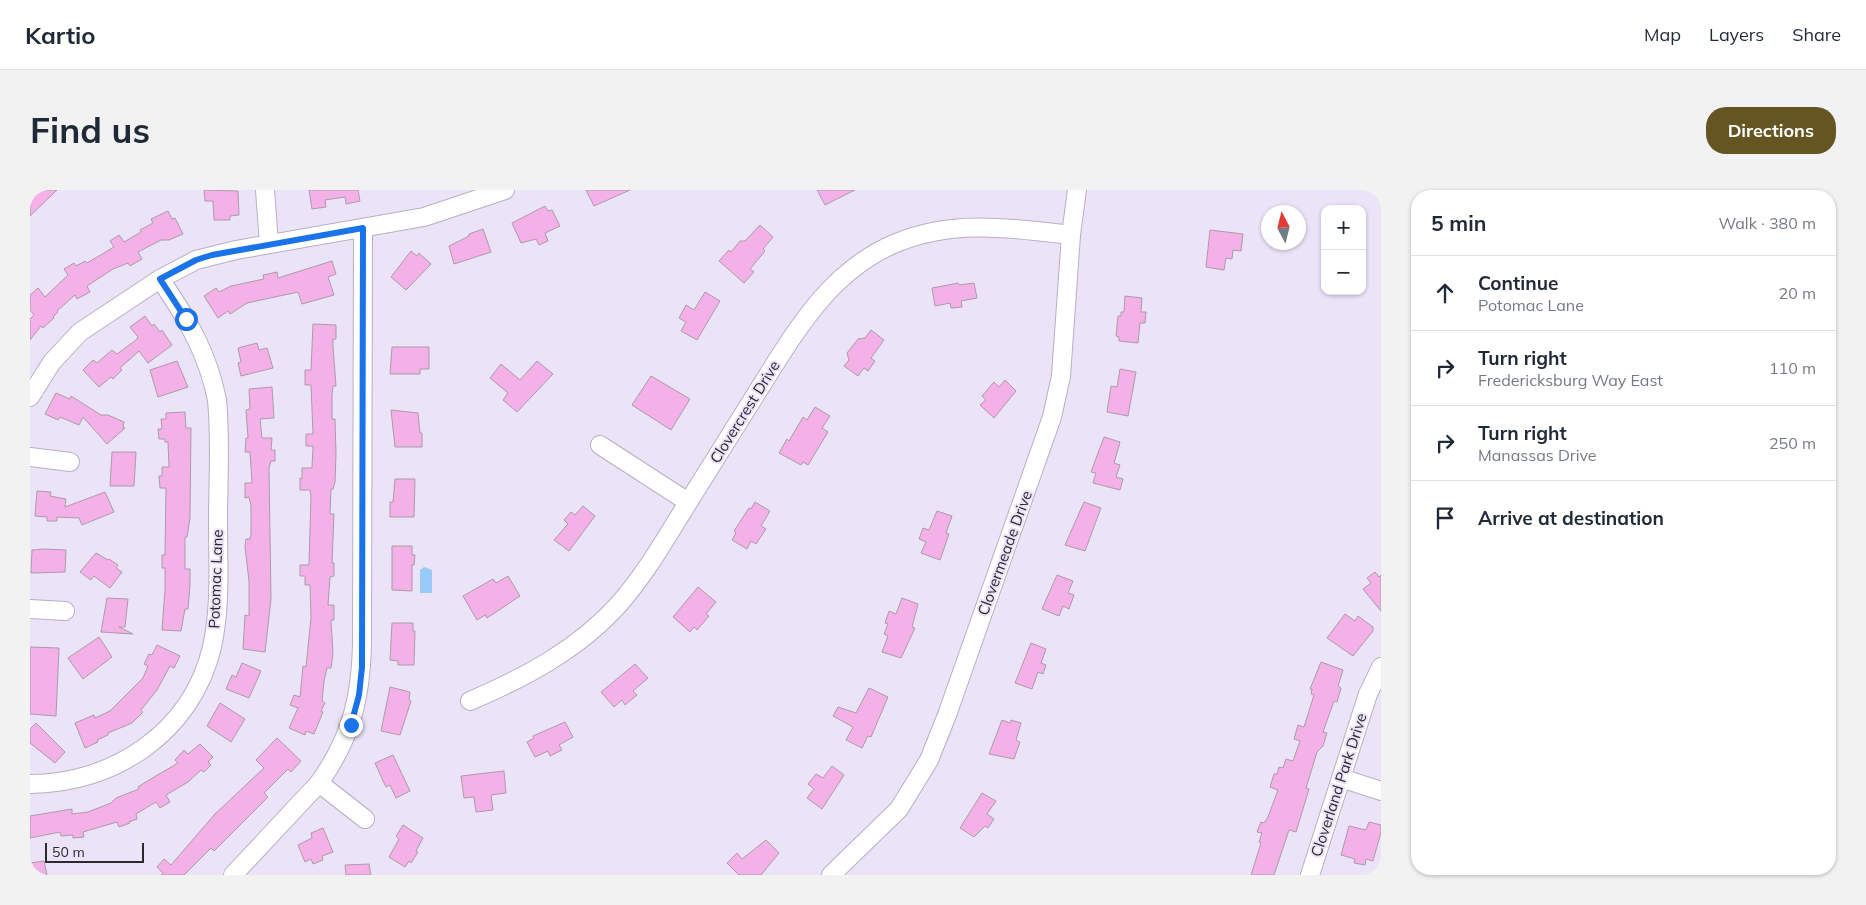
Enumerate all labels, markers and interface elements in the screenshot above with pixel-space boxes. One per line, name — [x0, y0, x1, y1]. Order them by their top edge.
text: Kartio — [25, 20, 96, 50]
text: Map — [1644, 23, 1681, 46]
text: Layers — [1709, 23, 1764, 46]
text: Share — [1792, 23, 1841, 46]
button: Directions — [1706, 107, 1836, 154]
text: Find us — [30, 108, 150, 152]
north arrow — [1261, 205, 1306, 250]
map controls — [1321, 205, 1366, 295]
button: + — [1321, 205, 1366, 250]
text: 5 min — [1431, 210, 1486, 236]
text: Walk · 380 m — [1718, 213, 1816, 233]
button: − — [1321, 250, 1366, 295]
text: Continue — [1478, 271, 1558, 295]
icon: ahead — [1431, 279, 1459, 307]
text: 20 m — [1779, 283, 1816, 303]
text: Potomac Lane — [1478, 295, 1584, 315]
route start — [175, 308, 198, 331]
text: Turn right — [1478, 346, 1567, 370]
icon: right — [1431, 354, 1459, 382]
street label: Clovercrest Drive — [705, 357, 784, 467]
text: 110 m — [1769, 358, 1816, 378]
text: Fredericksburg Way East — [1478, 370, 1663, 390]
text: Turn right — [1478, 421, 1567, 445]
icon: right — [1431, 429, 1459, 457]
text: 250 m — [1769, 433, 1816, 453]
text: Manassas Drive — [1478, 445, 1597, 465]
street label: Clovermeade Drive — [973, 488, 1036, 618]
icon: arrive — [1431, 504, 1459, 532]
text: Arrive at destination — [1478, 506, 1664, 530]
street label: Potomac Lane — [204, 529, 227, 629]
street label: Cloverland Park Drive — [1306, 711, 1371, 859]
route end — [340, 714, 363, 737]
scale bar — [45, 840, 144, 863]
text: 50 m — [52, 843, 85, 861]

